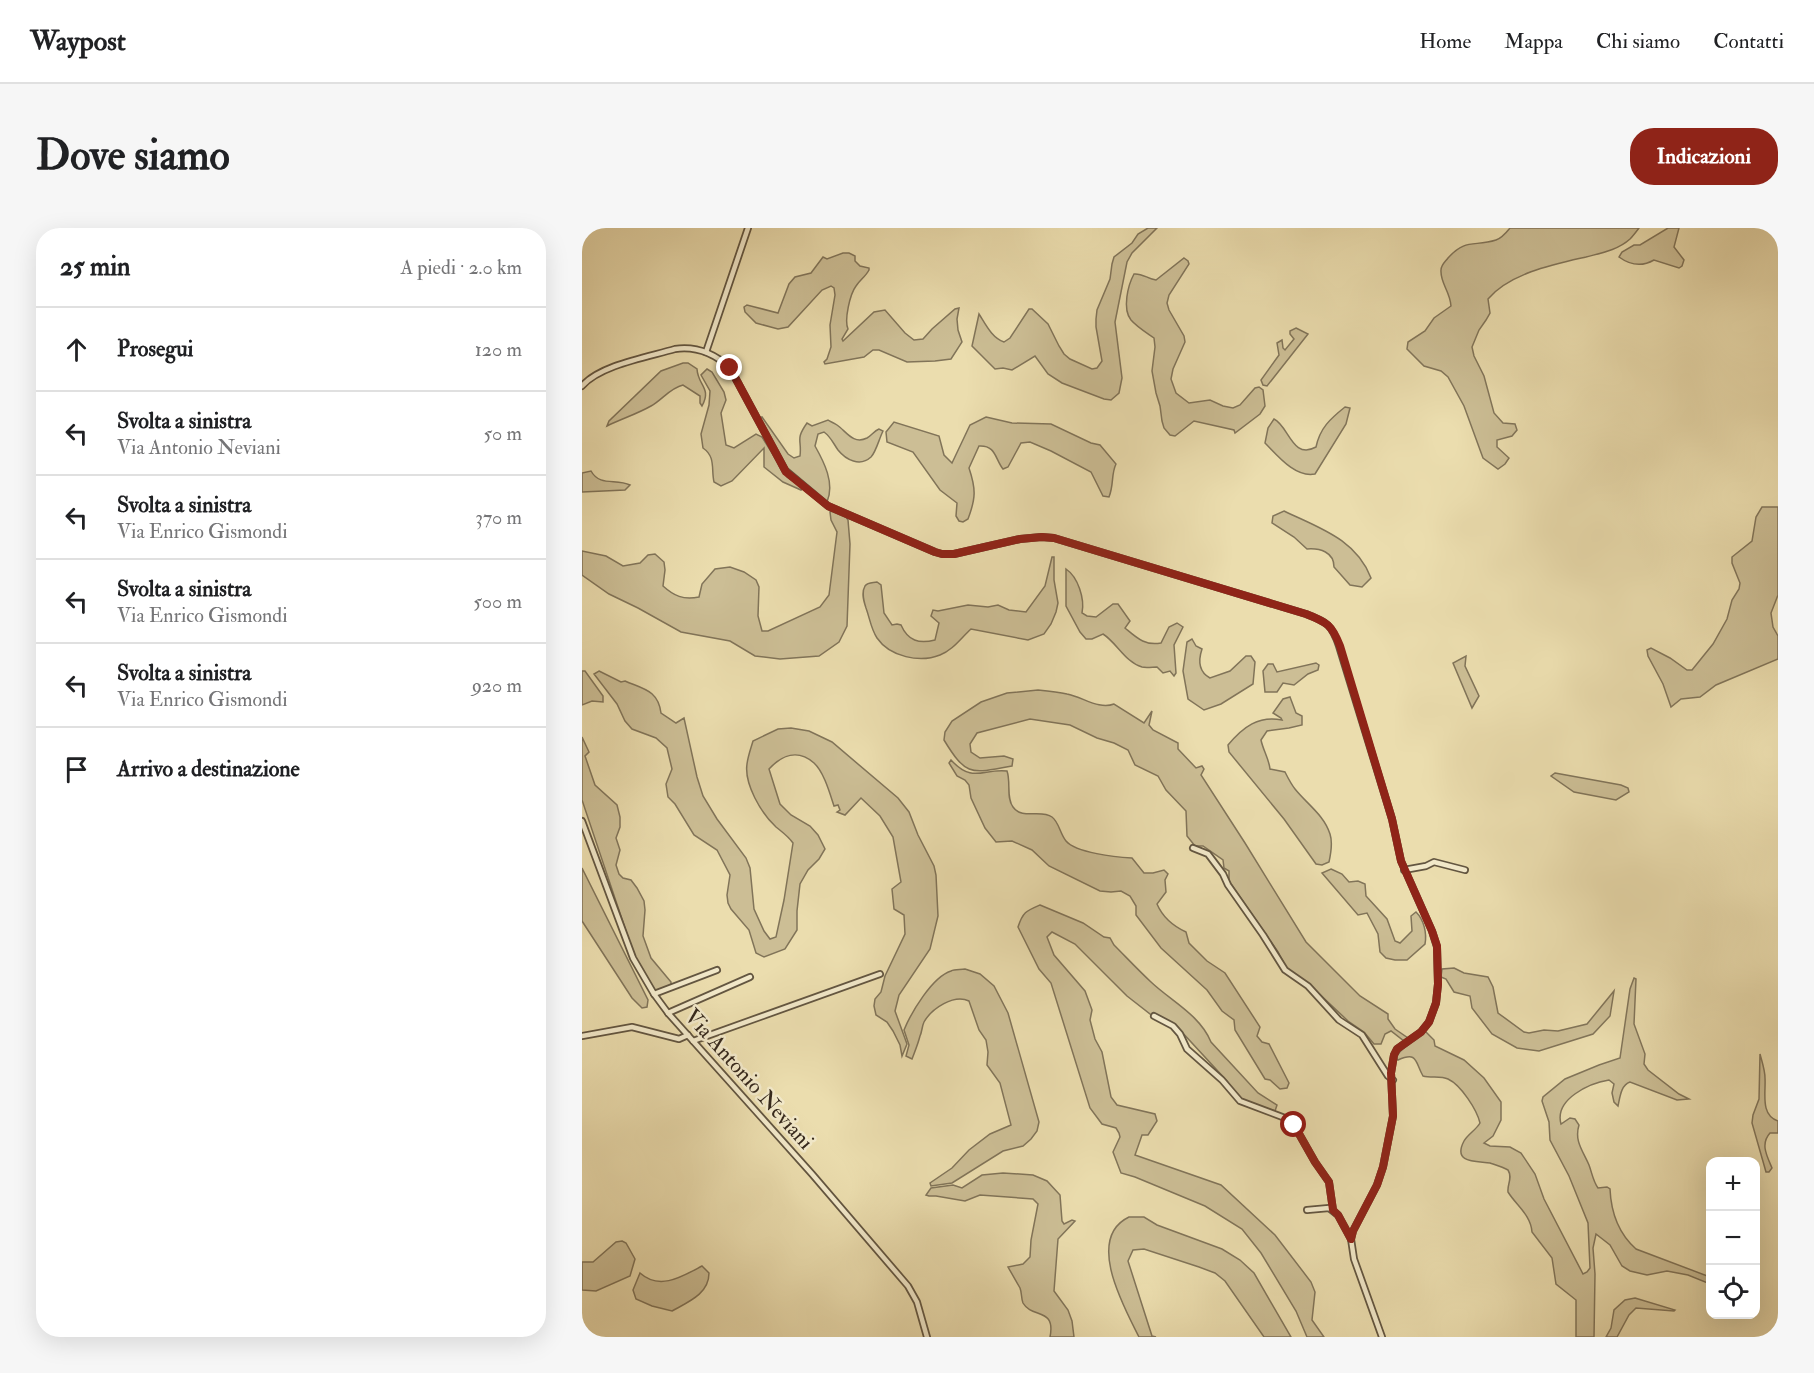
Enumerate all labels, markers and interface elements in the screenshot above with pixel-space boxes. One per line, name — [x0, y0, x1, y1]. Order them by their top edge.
text: Waypost — [30, 24, 126, 59]
text: Home — [1419, 28, 1471, 55]
text: Mappa — [1504, 28, 1563, 55]
text: Chi siamo — [1596, 28, 1680, 55]
text: Contatti — [1713, 28, 1784, 55]
button: Indicazioni — [1630, 128, 1778, 185]
text: Dove siamo — [36, 130, 230, 182]
text: 25 min — [60, 251, 131, 283]
text: A piedi · 2.0 km — [400, 255, 522, 280]
icon: ahead — [60, 333, 93, 366]
text: Prosegui — [117, 335, 193, 363]
text: 120 m — [475, 337, 522, 362]
route end — [716, 354, 742, 380]
text: Svolta a sinistra — [117, 407, 251, 435]
icon: left — [60, 417, 93, 450]
text: 50 m — [483, 421, 522, 446]
text: Via Antonio Neviani — [117, 435, 281, 460]
text: Svolta a sinistra — [117, 491, 251, 519]
icon: left — [60, 501, 93, 534]
text: 370 m — [475, 505, 522, 530]
text: Via Enrico Gismondi — [117, 519, 288, 544]
text: Svolta a sinistra — [117, 575, 251, 603]
icon: left — [60, 585, 93, 618]
text: 500 m — [473, 589, 522, 614]
text: Via Enrico Gismondi — [117, 603, 288, 628]
text: Svolta a sinistra — [117, 659, 251, 687]
icon: left — [60, 669, 93, 702]
text: 920 m — [472, 673, 522, 698]
text: Via Enrico Gismondi — [117, 687, 288, 712]
icon: arrive — [60, 753, 93, 786]
text: Arrivo a destinazione — [117, 755, 300, 783]
street label: Via Antonio Neviani — [678, 1003, 820, 1155]
route start — [1280, 1111, 1306, 1137]
map controls — [1706, 1157, 1760, 1319]
button: + — [1706, 1157, 1760, 1211]
button: − — [1706, 1211, 1760, 1265]
button: locate — [1706, 1265, 1760, 1319]

